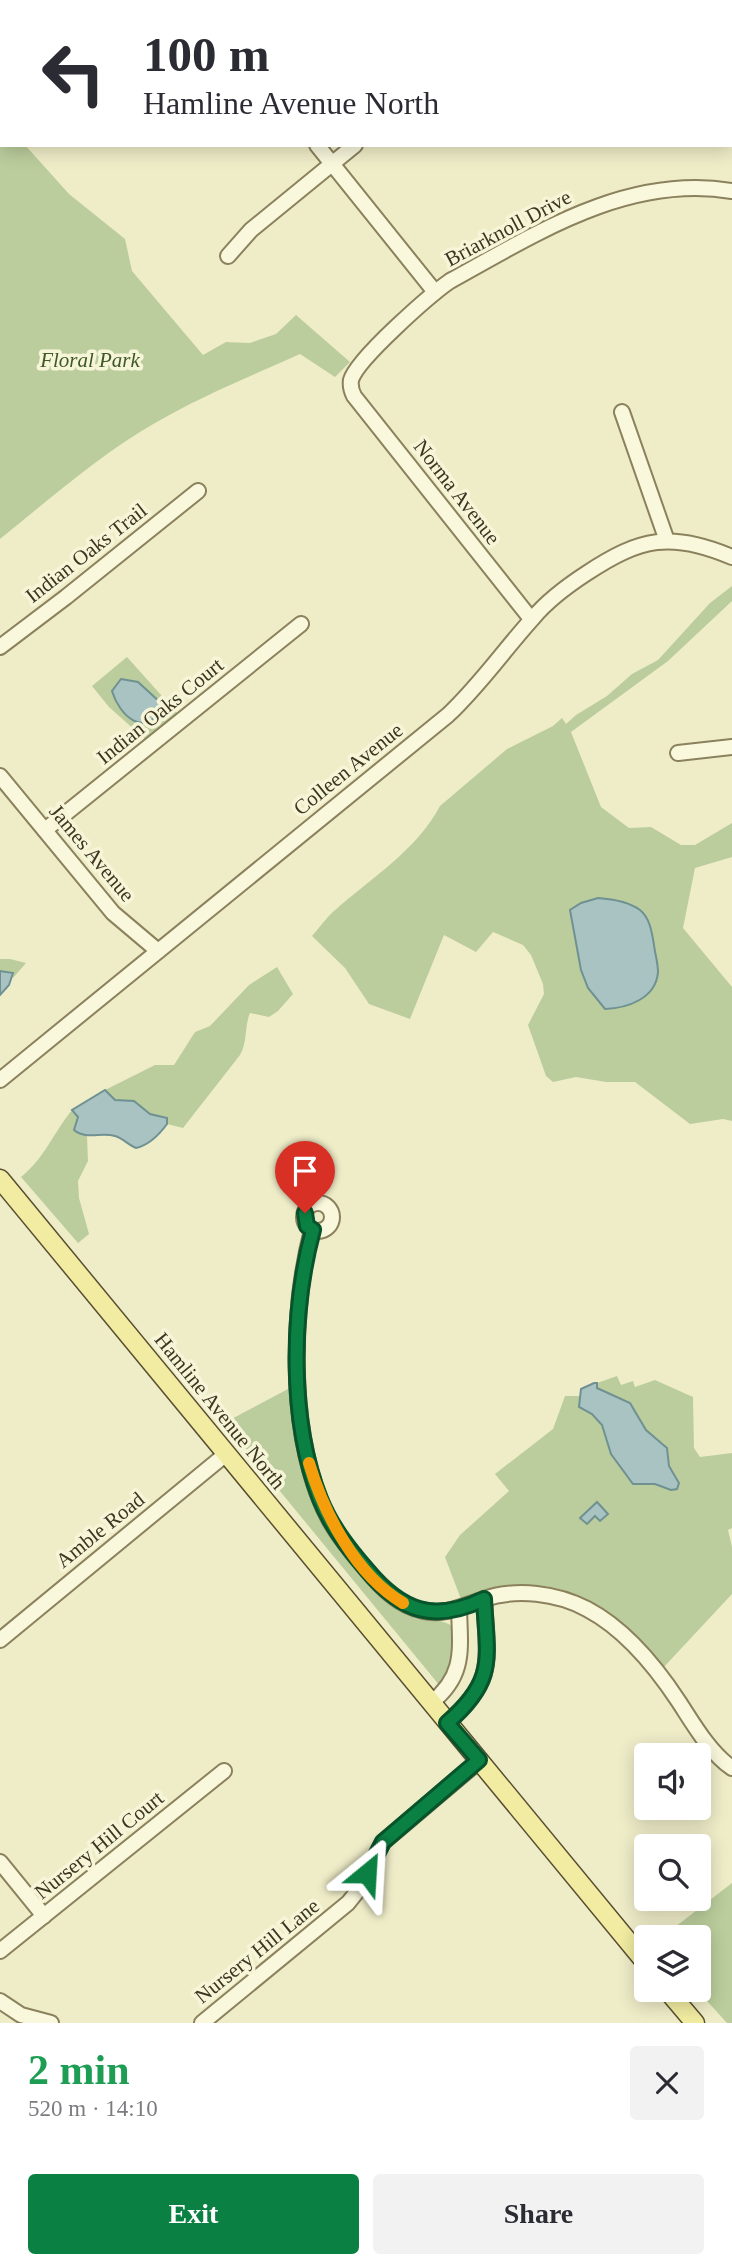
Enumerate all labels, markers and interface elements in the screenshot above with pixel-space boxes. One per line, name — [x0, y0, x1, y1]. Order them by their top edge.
text: 100 m — [143, 27, 270, 82]
icon: left — [28, 28, 119, 119]
text: Hamline Avenue North — [143, 85, 439, 121]
street label: Briarknoll Drive — [441, 185, 575, 271]
park label: Floral Park — [39, 348, 141, 372]
street label: Norma Avenue — [409, 435, 505, 549]
street label: Indian Oaks Trail — [21, 498, 151, 608]
street label: Indian Oaks Court — [92, 653, 228, 769]
street label: Colleen Avenue — [289, 718, 407, 820]
street label: James Avenue — [45, 800, 139, 906]
pin — [275, 1141, 335, 1213]
icon: arrive — [286, 1152, 324, 1190]
street label: Hamline Avenue North — [150, 1328, 291, 1494]
street label: Amble Road — [51, 1487, 149, 1573]
map controls — [634, 1743, 711, 2002]
button: sound — [634, 1743, 711, 1820]
street label: Nursery Hill Court — [30, 1786, 168, 1904]
button: search — [634, 1834, 711, 1911]
position arrow — [330, 1836, 404, 1910]
street label: Nursery Hill Lane — [190, 1894, 324, 2008]
button: layers — [634, 1925, 711, 2002]
button: close — [630, 2046, 704, 2120]
text: 2 min — [28, 2047, 130, 2093]
text: 520 m · 14:10 — [28, 2096, 158, 2121]
button: Exit — [28, 2174, 359, 2254]
button: Share — [373, 2174, 704, 2254]

